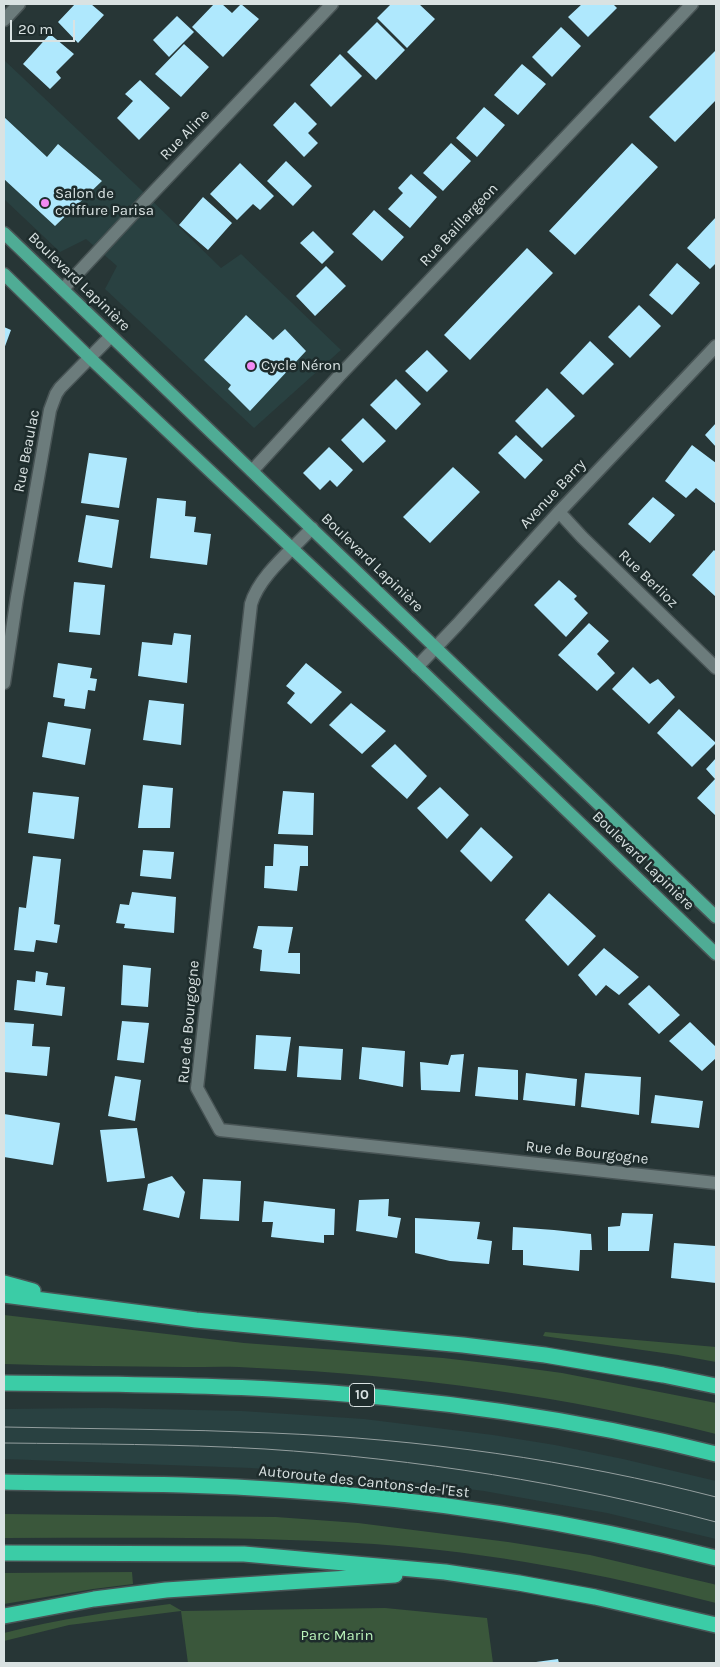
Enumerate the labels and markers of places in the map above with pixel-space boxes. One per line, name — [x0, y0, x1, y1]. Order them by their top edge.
place label: Salon de coiffure Parisa — [55, 185, 154, 220]
marker: Salon de coiffure Parisa — [39, 197, 51, 209]
place label: Cycle Néron — [261, 357, 341, 375]
marker: Cycle Néron — [245, 360, 257, 372]

